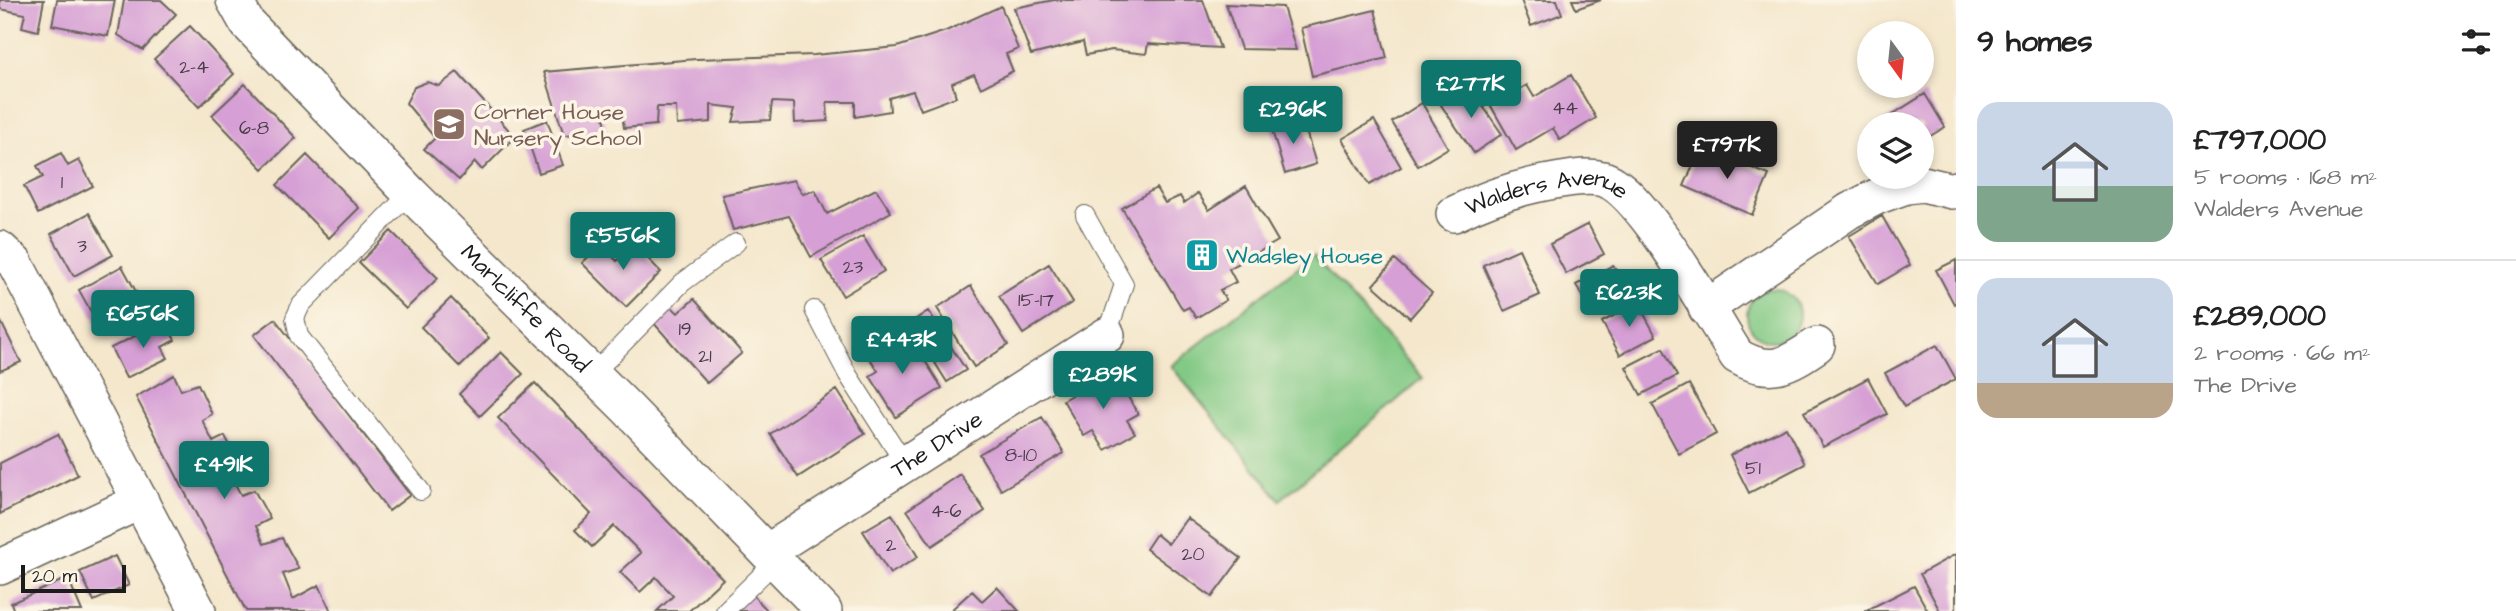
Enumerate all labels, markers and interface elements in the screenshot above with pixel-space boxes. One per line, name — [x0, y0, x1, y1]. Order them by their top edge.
north arrow — [1857, 21, 1934, 98]
map controls — [1857, 21, 1934, 189]
text: 9 homes — [1977, 21, 2092, 63]
icon: filters — [2457, 23, 2495, 61]
house number: 2-4 — [179, 54, 209, 81]
pin: £277K — [1422, 60, 1520, 120]
text: £277K — [1437, 67, 1505, 99]
pin: £296K — [1244, 86, 1342, 146]
text: £296K — [1259, 93, 1327, 125]
house number: 44 — [1552, 95, 1578, 122]
place label: Corner House Nursery School — [474, 96, 642, 155]
school or university icon: Corner House Nursery School — [430, 105, 468, 143]
button: layers — [1857, 112, 1934, 189]
house number: 6-8 — [239, 115, 269, 142]
text: £797,000 — [2194, 119, 2326, 161]
pin: £797K — [1678, 122, 1776, 181]
text: £797K — [1693, 128, 1761, 160]
icon: home — [2033, 130, 2117, 214]
text: 5 rooms · 168 m² — [2194, 161, 2377, 193]
street label: Walders Avenue — [1460, 162, 1636, 224]
house number: 1 — [61, 169, 64, 196]
text: Walders Avenue — [2194, 193, 2363, 225]
pin: £556K — [574, 212, 672, 272]
text: £556K — [586, 219, 660, 251]
house number: 3 — [77, 233, 87, 260]
building icon: Wadsley House — [1183, 236, 1221, 274]
street label: Marlcliffe Road — [453, 237, 597, 380]
place label: Wadsley House — [1226, 240, 1383, 273]
house number: 23 — [843, 254, 864, 281]
pin: £623K — [1580, 270, 1678, 329]
text: £623K — [1596, 276, 1662, 308]
house number: 15-17 — [1018, 287, 1054, 314]
pin: £656K — [94, 290, 192, 350]
text: £289,000 — [2194, 295, 2326, 337]
text: £656K — [107, 297, 179, 329]
icon: home — [2033, 306, 2117, 390]
house number: 19 — [678, 316, 692, 343]
pin: £443K — [853, 316, 951, 376]
text: £443K — [867, 323, 937, 355]
text: 2 rooms · 66 m² — [2194, 337, 2371, 369]
house number: 21 — [698, 343, 712, 370]
pin: £289K — [1054, 352, 1152, 411]
text: £289K — [1069, 358, 1137, 390]
text: The Drive — [2194, 369, 2297, 401]
street label: The Drive — [885, 404, 989, 486]
pin: £491K — [175, 442, 273, 501]
house number: 8-10 — [1005, 442, 1037, 469]
text: £491K — [195, 448, 253, 480]
house number: 51 — [1745, 455, 1762, 482]
house number: 4-6 — [931, 498, 961, 525]
house number: 2 — [886, 532, 897, 559]
house number: 20 — [1182, 541, 1204, 568]
scale bar — [21, 562, 126, 594]
text: 20 m — [32, 563, 77, 590]

